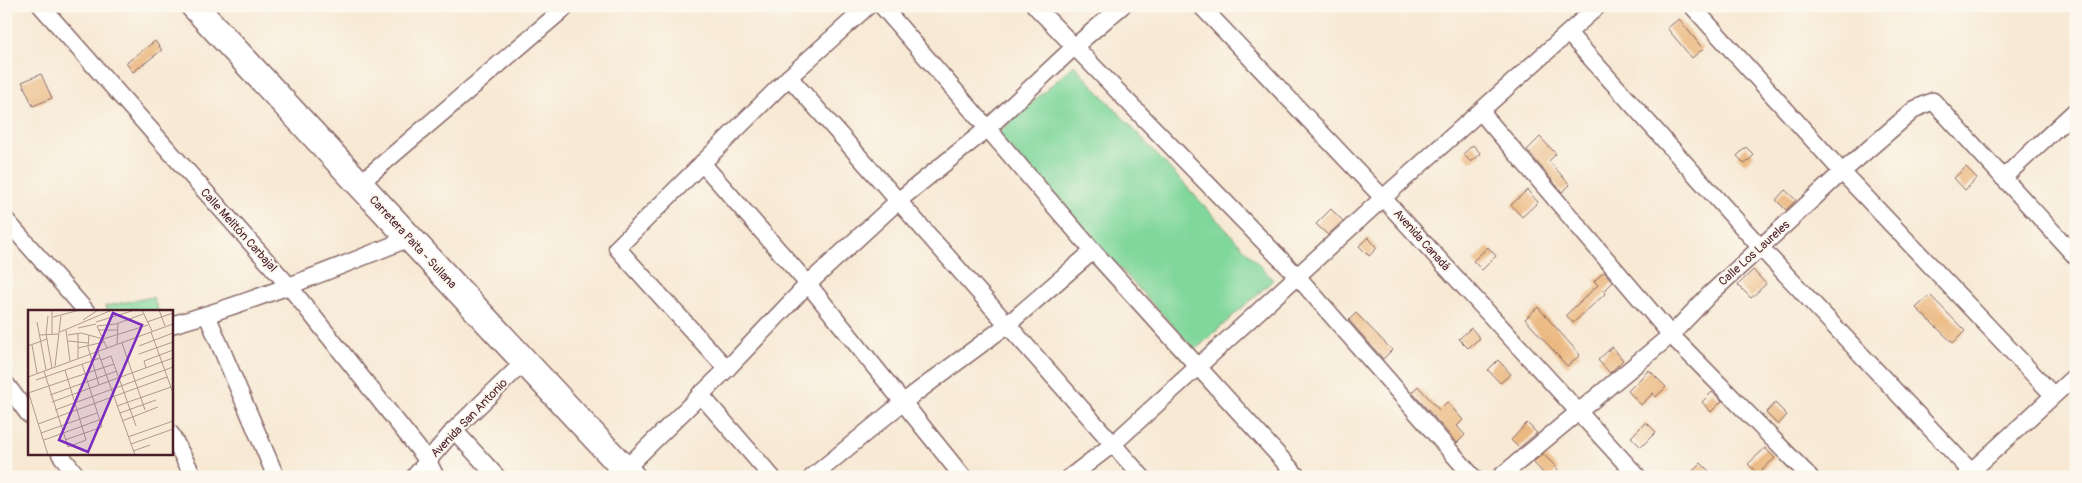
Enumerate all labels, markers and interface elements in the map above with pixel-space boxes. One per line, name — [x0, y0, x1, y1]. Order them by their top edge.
street label: Calle Melitón Carbajal — [197, 185, 280, 275]
street label: Carretera Paita - Sullana — [366, 193, 460, 292]
street label: Avenida Canadá — [1390, 206, 1453, 274]
street label: Calle Los Laureles — [1716, 217, 1794, 289]
inset map — [28, 310, 172, 456]
street label: Avenida San Antonio — [428, 375, 511, 461]

